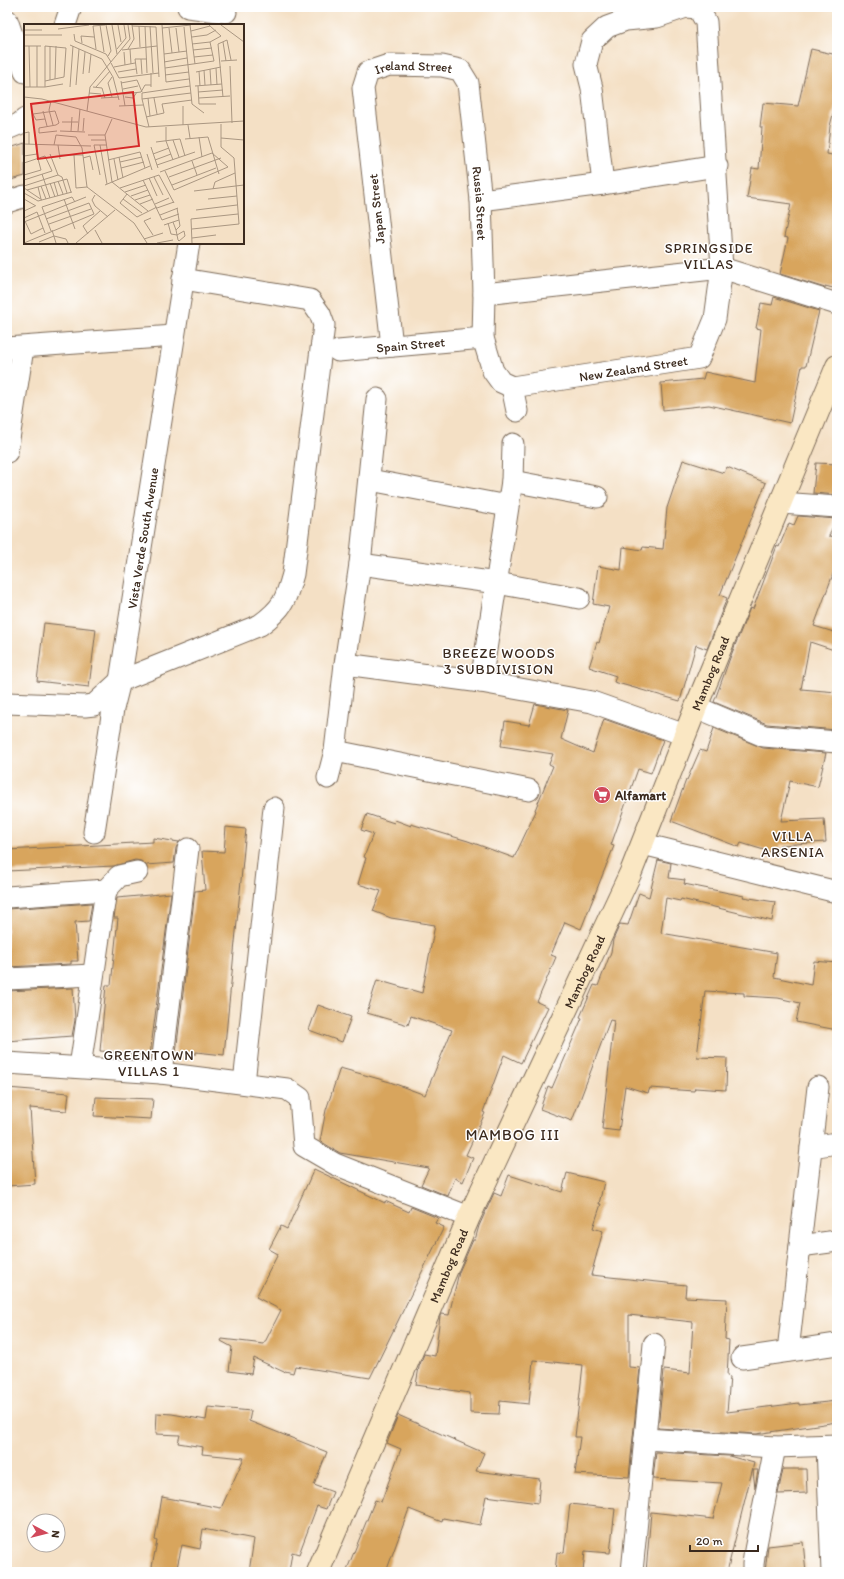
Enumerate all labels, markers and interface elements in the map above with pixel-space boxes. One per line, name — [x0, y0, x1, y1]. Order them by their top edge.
inset map — [24, 24, 244, 244]
street label: Ireland Street — [373, 58, 454, 77]
street label: Russia Street — [469, 165, 489, 241]
street label: Japan Street — [365, 173, 388, 245]
district label: SPRINGSIDE VILLAS — [665, 240, 753, 273]
street label: Spain Street — [376, 334, 446, 356]
street label: New Zealand Street — [578, 353, 689, 384]
street label: Vista Verde South Avenue — [124, 466, 162, 610]
street label: Mambog Road — [688, 634, 733, 713]
district label: BREEZE WOODS 3 SUBDIVISION — [442, 645, 556, 678]
supermarket icon: Alfamart — [592, 785, 612, 805]
place label: Alfamart — [614, 788, 666, 803]
district label: VILLA ARSENIA — [761, 828, 825, 861]
street label: Mambog Road — [561, 933, 608, 1011]
district label: GREENTOWN VILLAS 1 — [103, 1047, 195, 1080]
district label: MAMBOG III — [466, 1126, 560, 1144]
street label: Mambog Road — [426, 1226, 471, 1305]
north arrow — [26, 1513, 66, 1553]
scale bar — [690, 1527, 758, 1553]
text: N — [49, 1530, 62, 1539]
text: 20 m — [696, 1534, 723, 1548]

